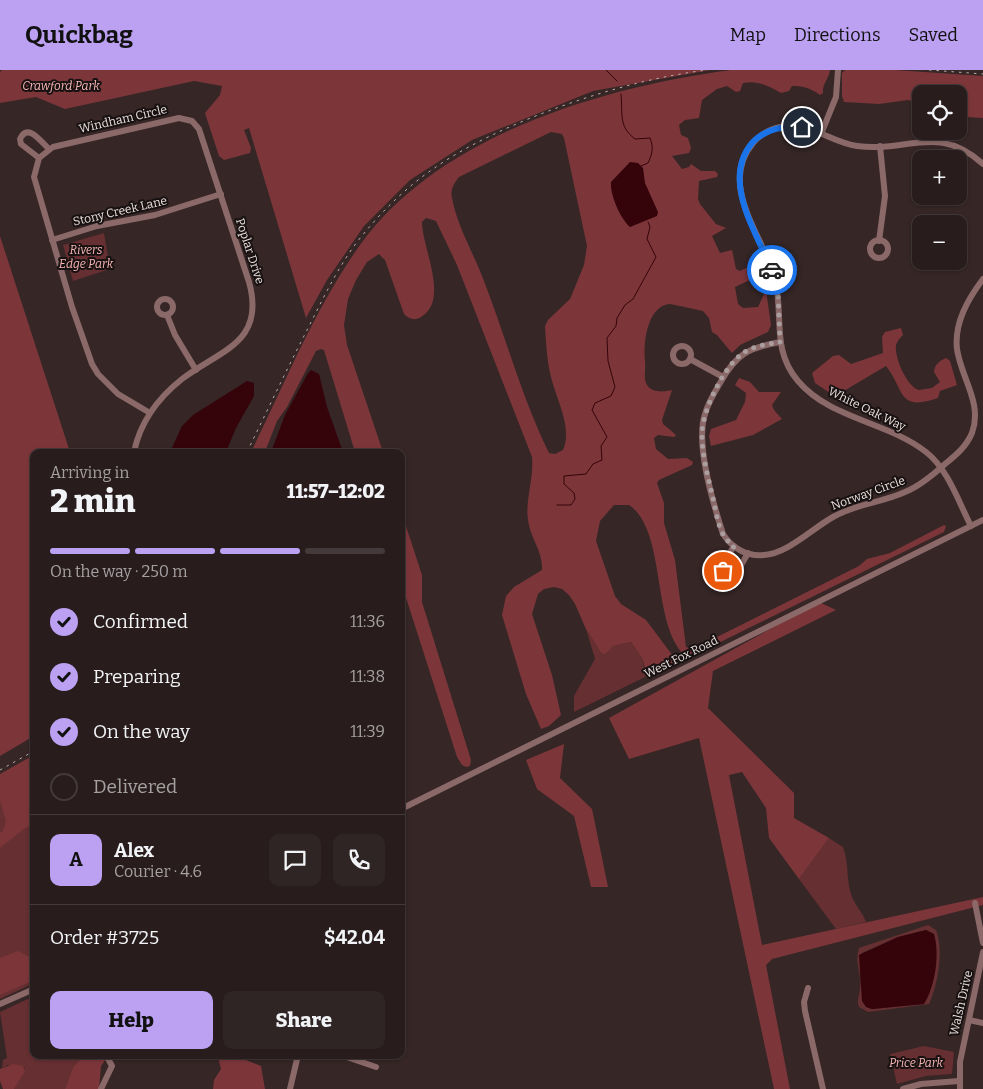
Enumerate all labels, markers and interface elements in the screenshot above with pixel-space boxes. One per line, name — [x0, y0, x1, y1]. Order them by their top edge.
text: Quickbag — [25, 21, 133, 49]
text: Map — [730, 24, 766, 46]
text: Directions — [794, 24, 881, 46]
text: Saved — [909, 24, 958, 46]
park label: Crawford Park — [22, 79, 100, 93]
map controls — [912, 85, 967, 270]
button: locate — [912, 85, 967, 140]
street label: Windham Circle — [78, 102, 168, 136]
pin — [781, 106, 823, 148]
icon: home — [788, 113, 816, 141]
button: + — [912, 150, 967, 205]
street label: Stony Creek Lane — [72, 193, 168, 229]
button: − — [912, 215, 967, 270]
street label: Poplar Drive — [233, 216, 267, 286]
park label: Rivers Edge Park — [59, 243, 114, 271]
courier — [747, 245, 797, 295]
icon: car — [758, 256, 786, 284]
street label: White Oak Way — [826, 384, 909, 434]
text: Arriving in — [50, 463, 129, 482]
street label: Norway Circle — [829, 473, 907, 513]
text: 11:57–12:02 — [286, 480, 385, 503]
text: 2 min — [50, 482, 136, 520]
pin — [702, 550, 744, 592]
icon: bag — [709, 557, 737, 585]
text: On the way · 250 m — [50, 562, 187, 581]
icon: check — [50, 608, 78, 636]
text: Confirmed — [93, 610, 188, 633]
text: 11:36 — [350, 612, 385, 631]
street label: West Fox Road — [642, 633, 720, 681]
icon: check — [50, 663, 78, 691]
text: Preparing — [93, 665, 181, 688]
text: 11:38 — [350, 667, 385, 686]
icon: check — [50, 718, 78, 746]
text: On the way — [93, 720, 190, 743]
text: 11:39 — [350, 722, 385, 741]
text: Delivered — [93, 775, 177, 798]
button: chat — [269, 834, 321, 886]
button: phone — [333, 834, 385, 886]
text: Alex — [114, 839, 154, 862]
text: A — [69, 848, 83, 871]
text: Courier · 4.6 — [114, 862, 202, 881]
text: Order #3725 — [50, 926, 159, 949]
text: $42.04 — [324, 926, 385, 949]
street label: Walsh Drive — [947, 969, 975, 1037]
button: Help — [50, 991, 213, 1049]
button: Share — [223, 991, 385, 1049]
park label: Price Park — [889, 1056, 944, 1070]

